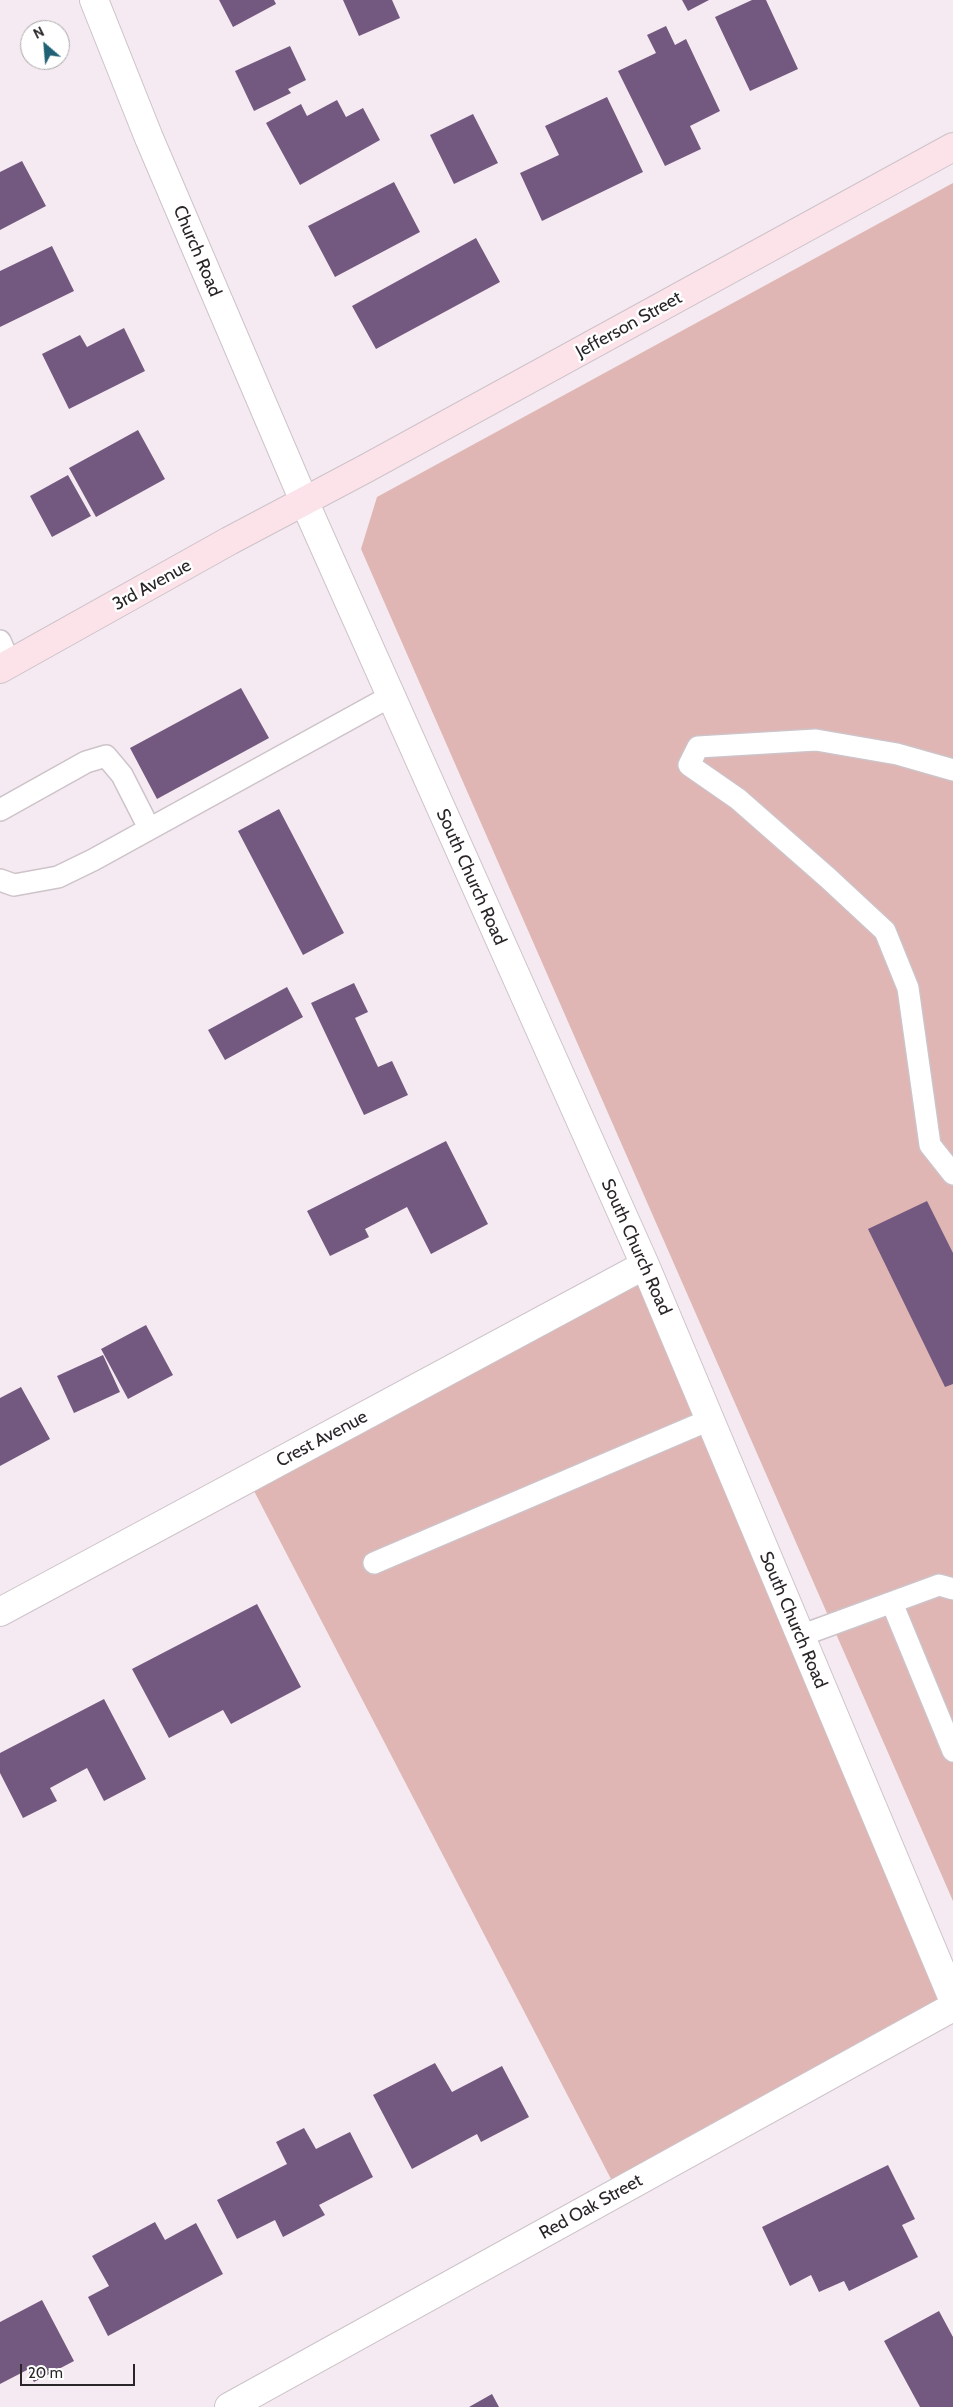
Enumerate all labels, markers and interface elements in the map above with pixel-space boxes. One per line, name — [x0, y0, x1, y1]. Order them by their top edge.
north arrow — [20, 20, 70, 70]
text: N — [30, 22, 47, 43]
street label: Church Road — [168, 202, 226, 300]
street label: Jefferson Street — [572, 287, 686, 363]
street label: 3rd Avenue — [109, 555, 195, 615]
street label: South Church Road — [431, 806, 511, 948]
street label: South Church Road — [596, 1176, 676, 1318]
street label: Crest Avenue — [273, 1406, 371, 1472]
street label: South Church Road — [754, 1548, 832, 1692]
street label: Red Oak Street — [536, 2170, 646, 2244]
scale bar — [22, 2354, 138, 2386]
text: 20 m — [28, 2364, 63, 2382]

